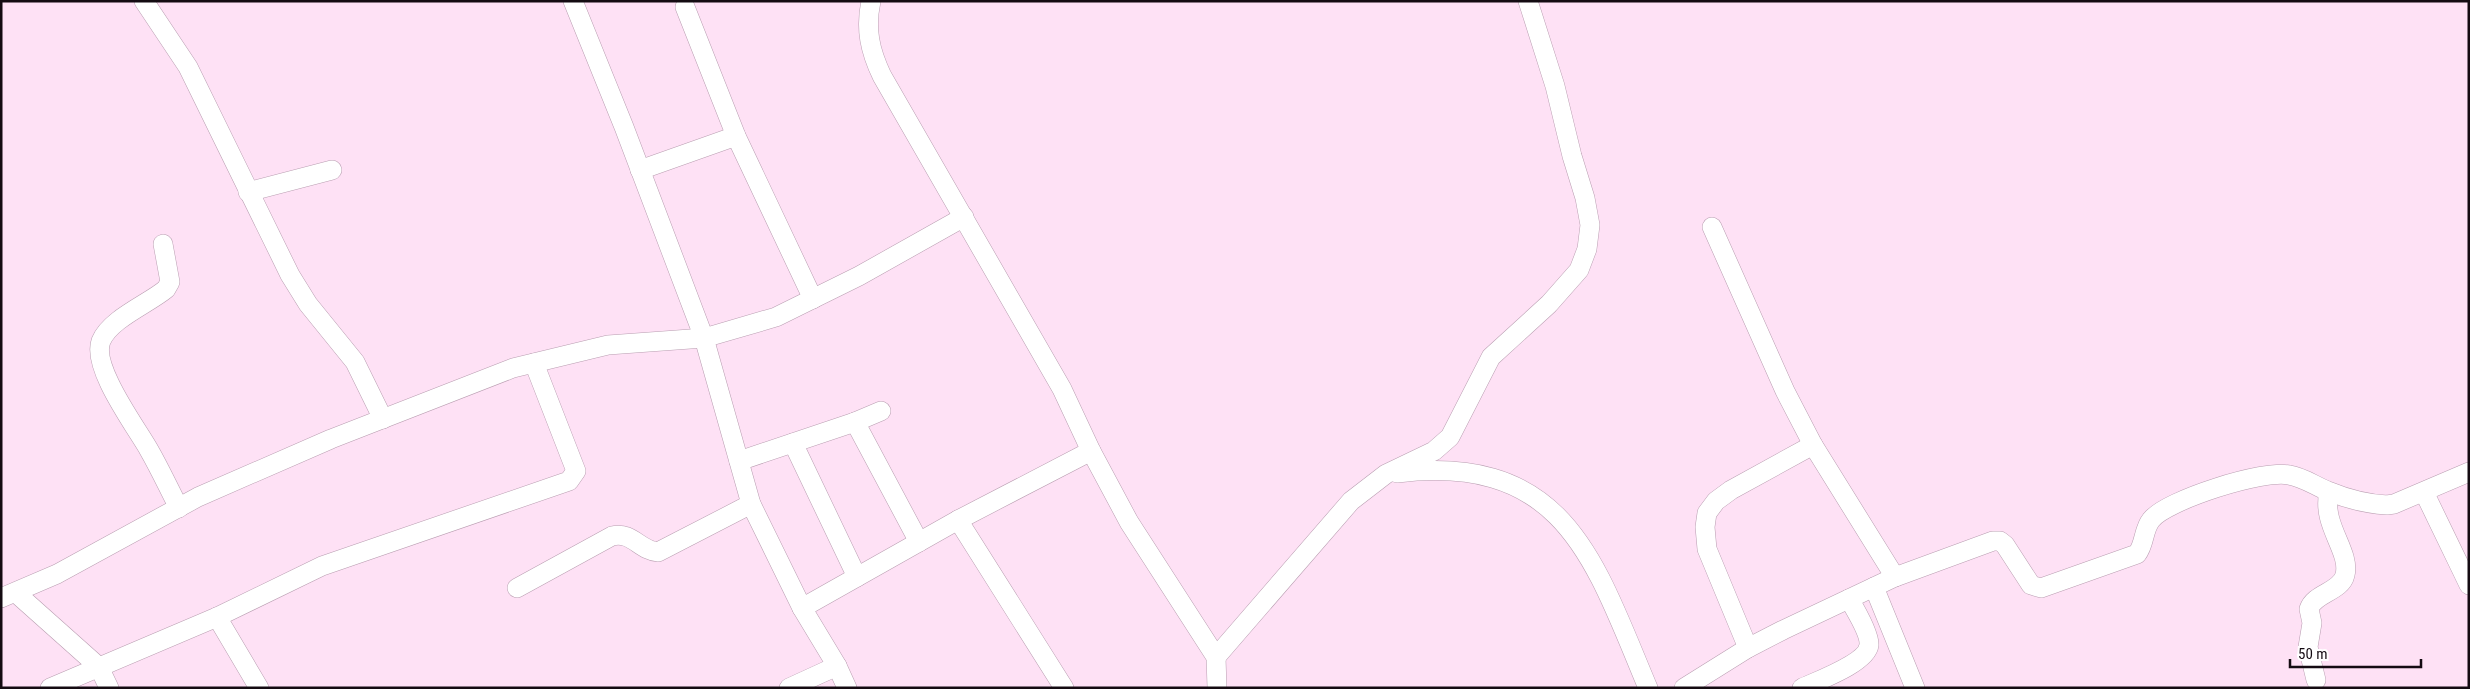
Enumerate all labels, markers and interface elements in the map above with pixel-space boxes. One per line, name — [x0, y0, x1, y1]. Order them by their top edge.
scale bar — [2290, 636, 2421, 668]
text: 50 m — [2298, 645, 2328, 663]

